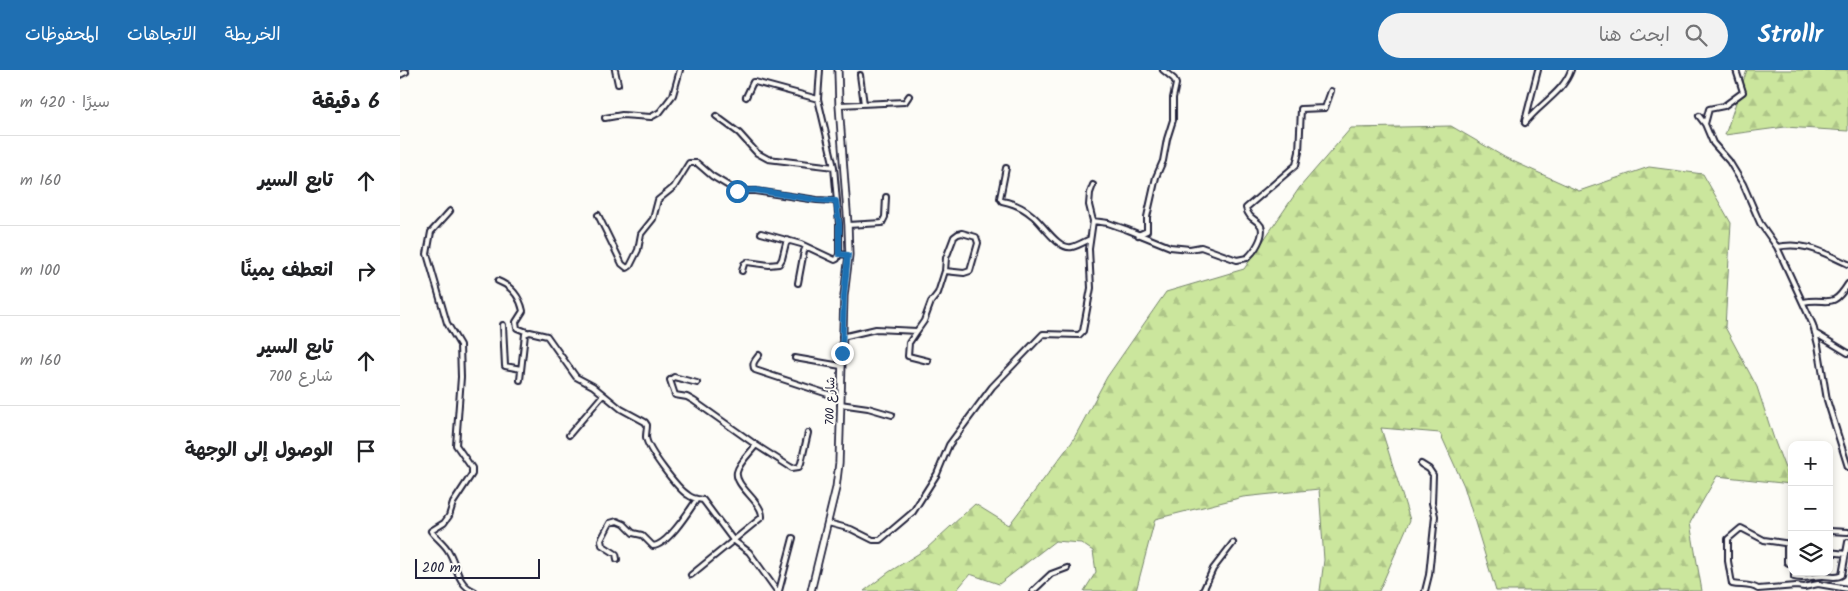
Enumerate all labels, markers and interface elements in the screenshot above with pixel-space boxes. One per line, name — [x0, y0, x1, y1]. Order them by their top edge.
search box — [1378, 13, 1728, 58]
text: Strollr — [1758, 16, 1823, 55]
text: المحفوظات — [25, 21, 99, 50]
text: الاتجاهات — [127, 21, 197, 50]
text: الخريطة — [225, 21, 281, 50]
text: ابحث هنا — [1599, 21, 1670, 51]
icon: search — [1682, 21, 1710, 49]
text: 6 دقيقة — [312, 86, 380, 119]
text: سيرًا · 420 m — [20, 90, 110, 115]
text: تابع السير — [258, 166, 333, 196]
icon: ahead — [352, 167, 380, 195]
text: 160 m — [20, 168, 61, 193]
route start — [726, 180, 749, 203]
text: انعطف يمينًا — [241, 256, 333, 286]
icon: right — [352, 257, 380, 285]
text: 100 m — [20, 258, 60, 283]
text: تابع السير — [258, 333, 333, 363]
route end — [831, 342, 854, 365]
icon: ahead — [352, 347, 380, 375]
text: 160 m — [20, 348, 61, 373]
text: شارع 700 — [269, 364, 333, 389]
street label: شارع 700 — [821, 377, 840, 425]
text: الوصول إلى الوجهة — [185, 436, 333, 466]
icon: arrive — [352, 437, 380, 465]
map controls — [1788, 441, 1833, 576]
button: + — [1788, 441, 1833, 486]
button: − — [1788, 486, 1833, 531]
button: layers — [1788, 531, 1833, 576]
scale bar — [415, 556, 540, 579]
text: 200 m — [422, 557, 461, 579]

